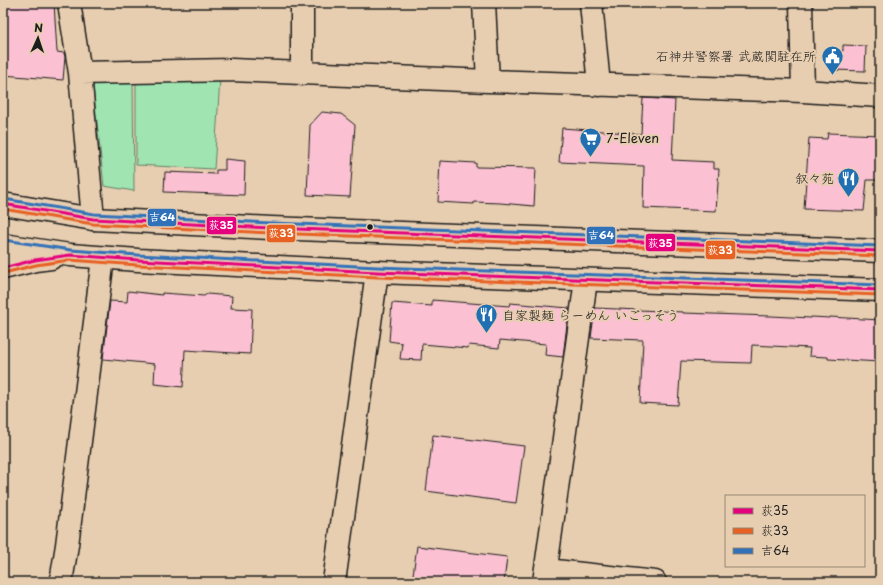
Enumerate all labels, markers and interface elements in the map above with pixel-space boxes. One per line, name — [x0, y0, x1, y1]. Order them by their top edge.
north arrow — [18, 18, 58, 58]
text: N — [34, 19, 44, 36]
public building icon: 石神井警察署 武蔵関駐在所 — [819, 43, 845, 76]
place label: 石神井警察署 武蔵関駐在所 — [656, 46, 816, 65]
supermarket icon: 7-Eleven — [578, 125, 604, 158]
place label: 7-Eleven — [606, 128, 659, 147]
restaurant icon: 叙々苑 — [836, 165, 862, 198]
place label: 叙々苑 — [795, 168, 834, 187]
line badge: 吉64 — [147, 208, 177, 227]
text: 吉64 — [149, 208, 176, 225]
line badge: 荻35 — [206, 216, 237, 235]
text: 荻35 — [208, 216, 234, 233]
unlabelled marker — [365, 222, 375, 232]
line badge: 荻33 — [266, 224, 296, 243]
text: 荻33 — [268, 224, 294, 241]
line badge: 吉64 — [586, 226, 616, 245]
text: 吉64 — [588, 226, 615, 243]
line badge: 荻35 — [645, 233, 676, 252]
text: 荻35 — [647, 234, 673, 251]
line badge: 荻33 — [705, 240, 736, 260]
text: 荻33 — [707, 241, 733, 258]
restaurant icon: 自家製麺 らーめん いごっそう — [474, 302, 500, 335]
place label: 自家製麺 らーめん いごっそう — [502, 305, 679, 324]
legend — [725, 495, 865, 567]
text: 荻35 — [761, 501, 788, 519]
text: 荻33 — [761, 521, 789, 539]
text: 吉64 — [761, 541, 789, 559]

